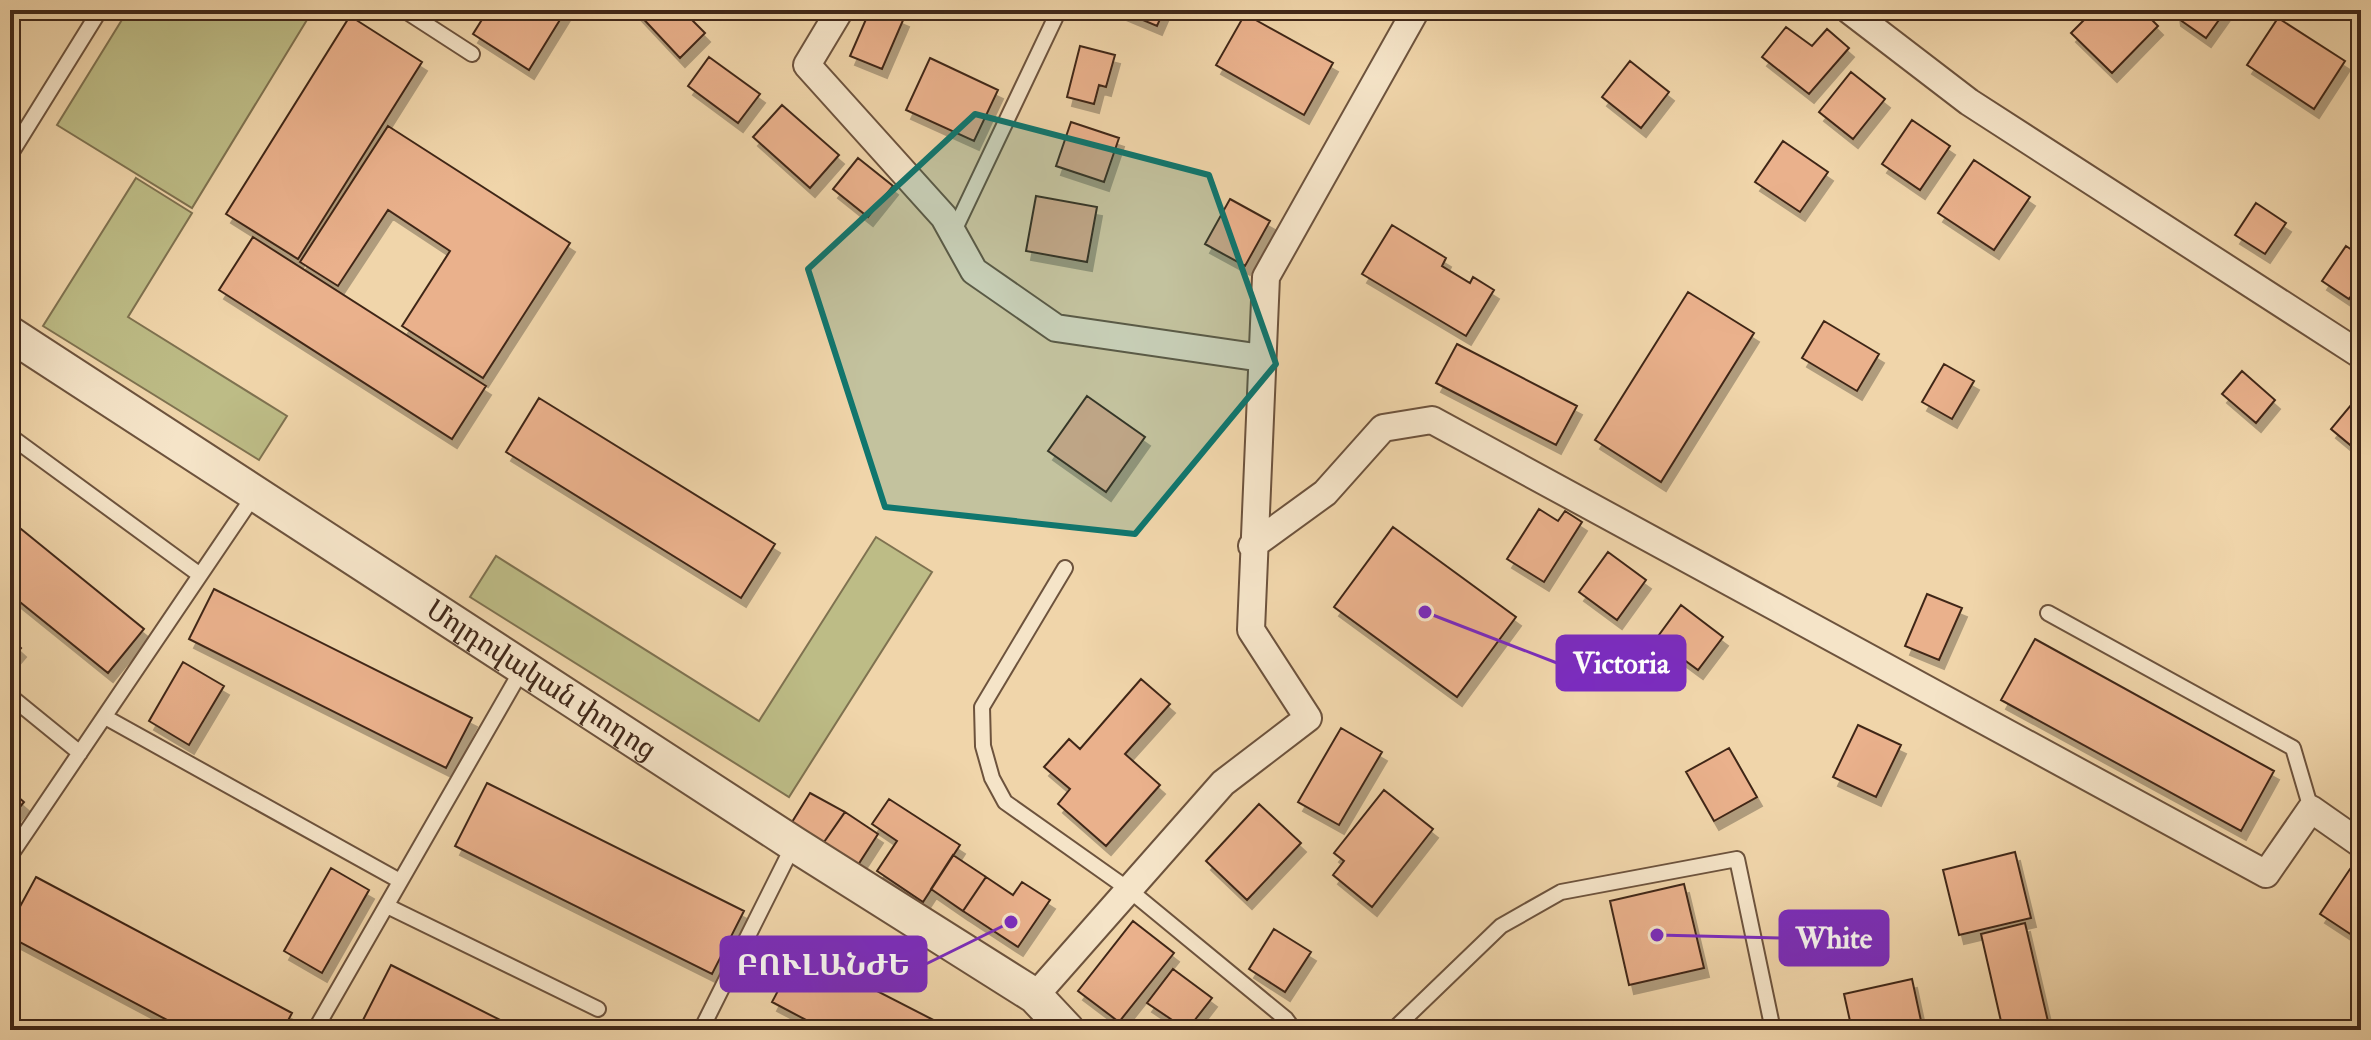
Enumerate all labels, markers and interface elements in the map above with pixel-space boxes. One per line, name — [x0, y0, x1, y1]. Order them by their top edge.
street label: Մոլդովական փողոց — [420, 592, 663, 767]
callout: Victoria — [1557, 636, 1685, 690]
text: Victoria — [1572, 645, 1671, 682]
callout: White — [1780, 911, 1888, 965]
text: White — [1795, 920, 1873, 957]
callout: ԲՈՒԼԱՆԺԵ — [721, 937, 926, 991]
text: ԲՈՒԼԱՆԺԵ — [736, 947, 910, 984]

